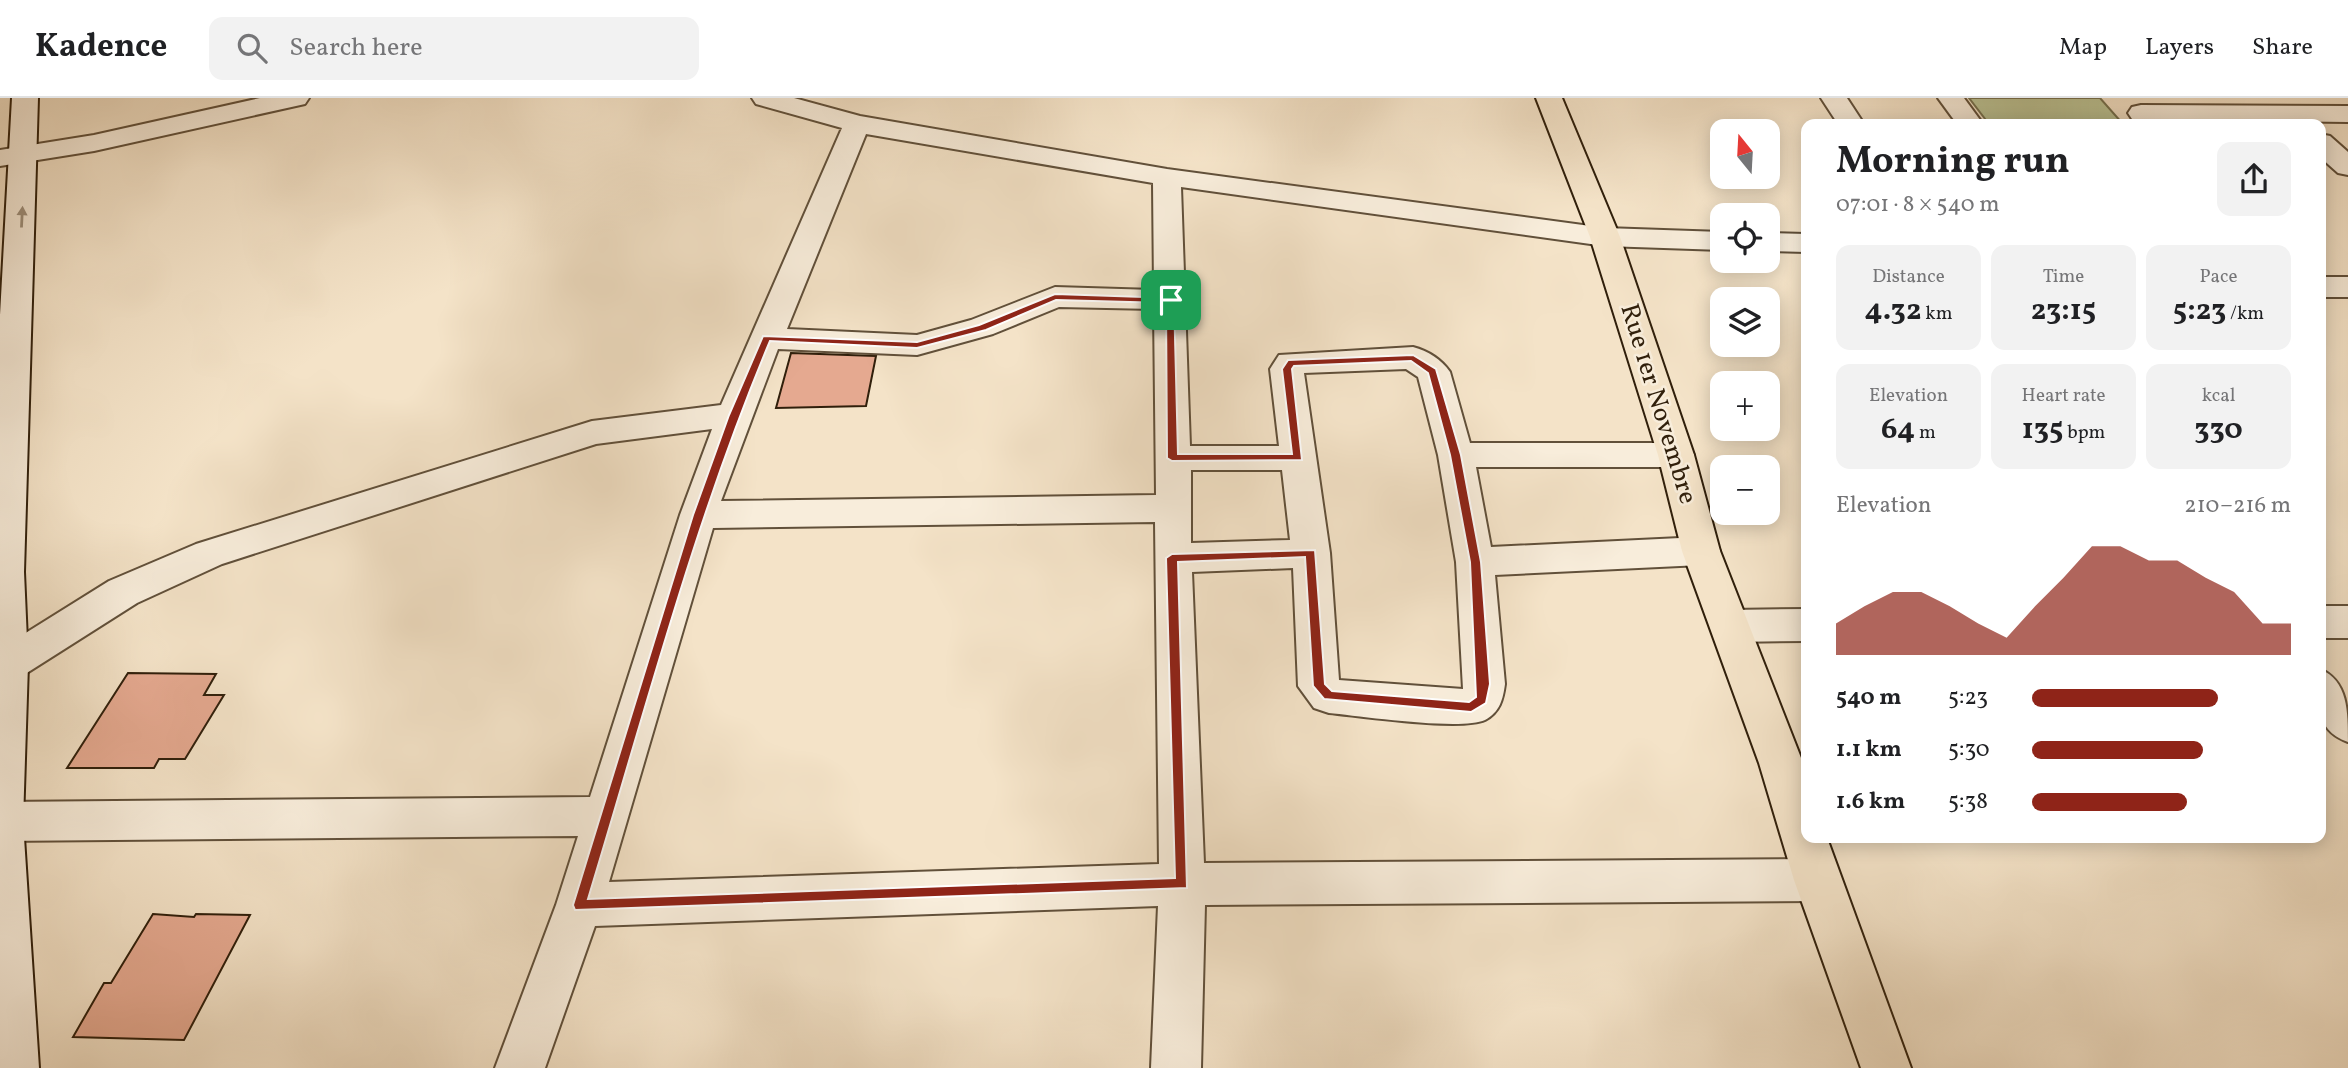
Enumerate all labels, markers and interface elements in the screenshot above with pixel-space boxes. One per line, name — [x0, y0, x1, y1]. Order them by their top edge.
search box — [209, 17, 699, 80]
text: Kadence — [35, 25, 167, 71]
icon: search — [233, 29, 271, 67]
text: Search here — [289, 30, 423, 66]
text: Map — [2059, 31, 2107, 65]
text: Layers — [2145, 31, 2214, 65]
text: Share — [2252, 31, 2313, 65]
north arrow — [1710, 119, 1780, 189]
map controls — [1710, 119, 1780, 525]
text: Morning run — [1836, 136, 2070, 189]
button: share — [2217, 142, 2291, 216]
text: 07:01 · 8 × 540 m — [1836, 189, 2000, 221]
button: locate — [1710, 203, 1780, 273]
one-way arrow — [17, 205, 28, 227]
text: Distance — [1872, 264, 1945, 290]
text: Time — [2043, 264, 2084, 290]
text: Pace — [2199, 264, 2238, 290]
pin — [1141, 270, 1201, 330]
icon: arrive — [1152, 281, 1190, 319]
button: layers — [1710, 287, 1780, 357]
text: 4.32 — [1864, 290, 1922, 332]
text: 23:15 — [2031, 290, 2096, 332]
text: 5:23 — [2173, 290, 2226, 332]
street label: Rue 1er Novembre — [1610, 299, 1706, 509]
text: km — [1922, 301, 1953, 327]
text: /km — [2226, 301, 2264, 327]
button: + — [1710, 371, 1780, 441]
text: Elevation — [1869, 383, 1948, 409]
text: Heart rate — [2022, 383, 2105, 409]
text: kcal — [2202, 383, 2235, 409]
text: 64 — [1881, 409, 1915, 451]
text: 135 — [2022, 409, 2063, 451]
text: 330 — [2194, 409, 2243, 451]
text: m — [1915, 420, 1936, 446]
text: bpm — [2063, 420, 2105, 446]
button: − — [1710, 455, 1780, 525]
text: Elevation — [1836, 490, 1932, 522]
text: 210–216 m — [2184, 490, 2291, 522]
text: 540 m — [1836, 682, 1902, 714]
text: 5:23 — [1948, 682, 1988, 714]
text: 1.1 km — [1836, 734, 1902, 766]
text: 5:30 — [1948, 734, 1990, 766]
text: 1.6 km — [1836, 786, 1905, 818]
text: 5:38 — [1948, 786, 1988, 818]

